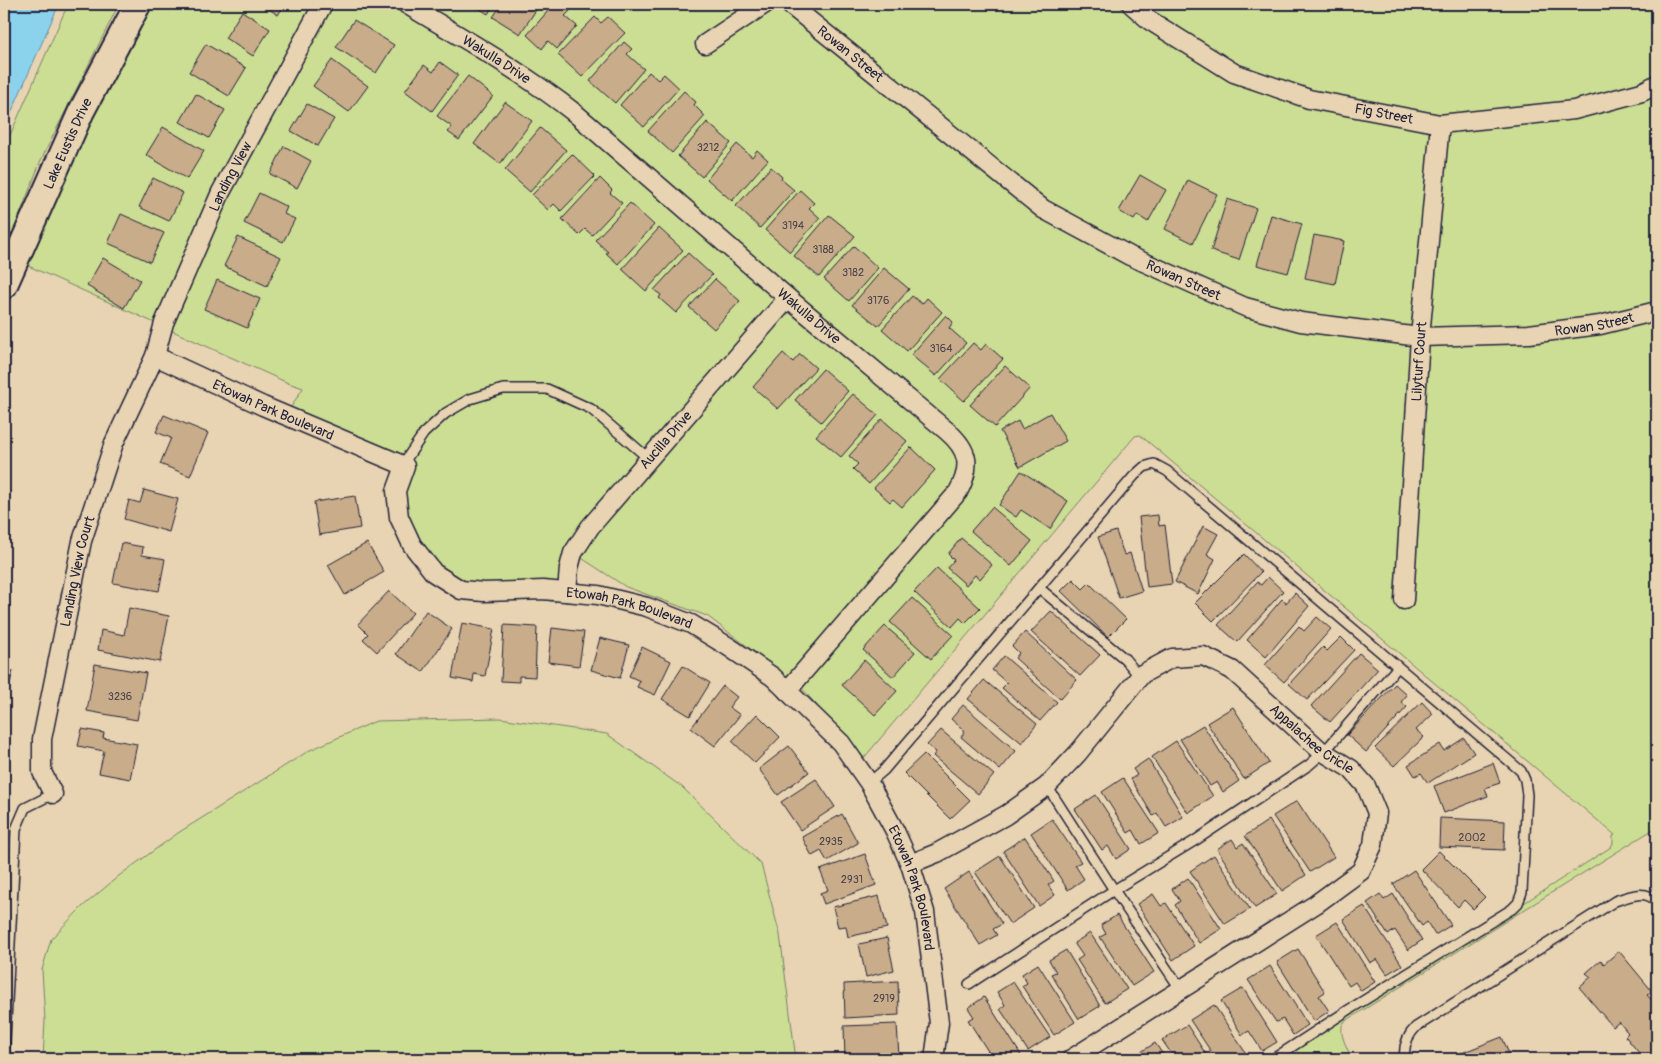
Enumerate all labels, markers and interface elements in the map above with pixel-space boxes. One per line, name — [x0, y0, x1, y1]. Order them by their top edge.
street label: Rowan Street — [814, 22, 887, 86]
street label: Wakulla Drive — [459, 32, 534, 87]
street label: Lake Eustis Drive — [40, 95, 96, 192]
street label: Fig Street — [1353, 100, 1415, 128]
street label: Landing View — [206, 138, 256, 214]
house number: 3212 — [697, 141, 719, 154]
house number: 3194 — [782, 219, 805, 232]
house number: 3188 — [812, 243, 834, 256]
street label: Rowan Street — [1143, 256, 1224, 304]
house number: 3182 — [842, 266, 864, 279]
street label: Wakulla Drive — [774, 285, 844, 348]
house number: 3176 — [867, 294, 889, 307]
street label: Rowan Street — [1554, 309, 1636, 340]
street label: Lilyturf Court — [1408, 320, 1430, 402]
house number: 3164 — [929, 342, 953, 355]
street label: Etowah Park Boulevard — [210, 376, 337, 444]
street label: Aucilla Drive — [636, 407, 696, 473]
street label: Landing View Court — [57, 513, 99, 628]
street label: Etowah Park Boulevard — [565, 584, 695, 633]
house number: 3236 — [108, 690, 132, 703]
street label: Appalachee Cricle — [1266, 701, 1357, 778]
street label: Etowah Park Boulevard — [884, 822, 938, 952]
house number: 2002 — [1458, 831, 1486, 844]
house number: 2935 — [819, 835, 843, 848]
house number: 2931 — [841, 873, 863, 886]
house number: 2919 — [873, 992, 895, 1005]

